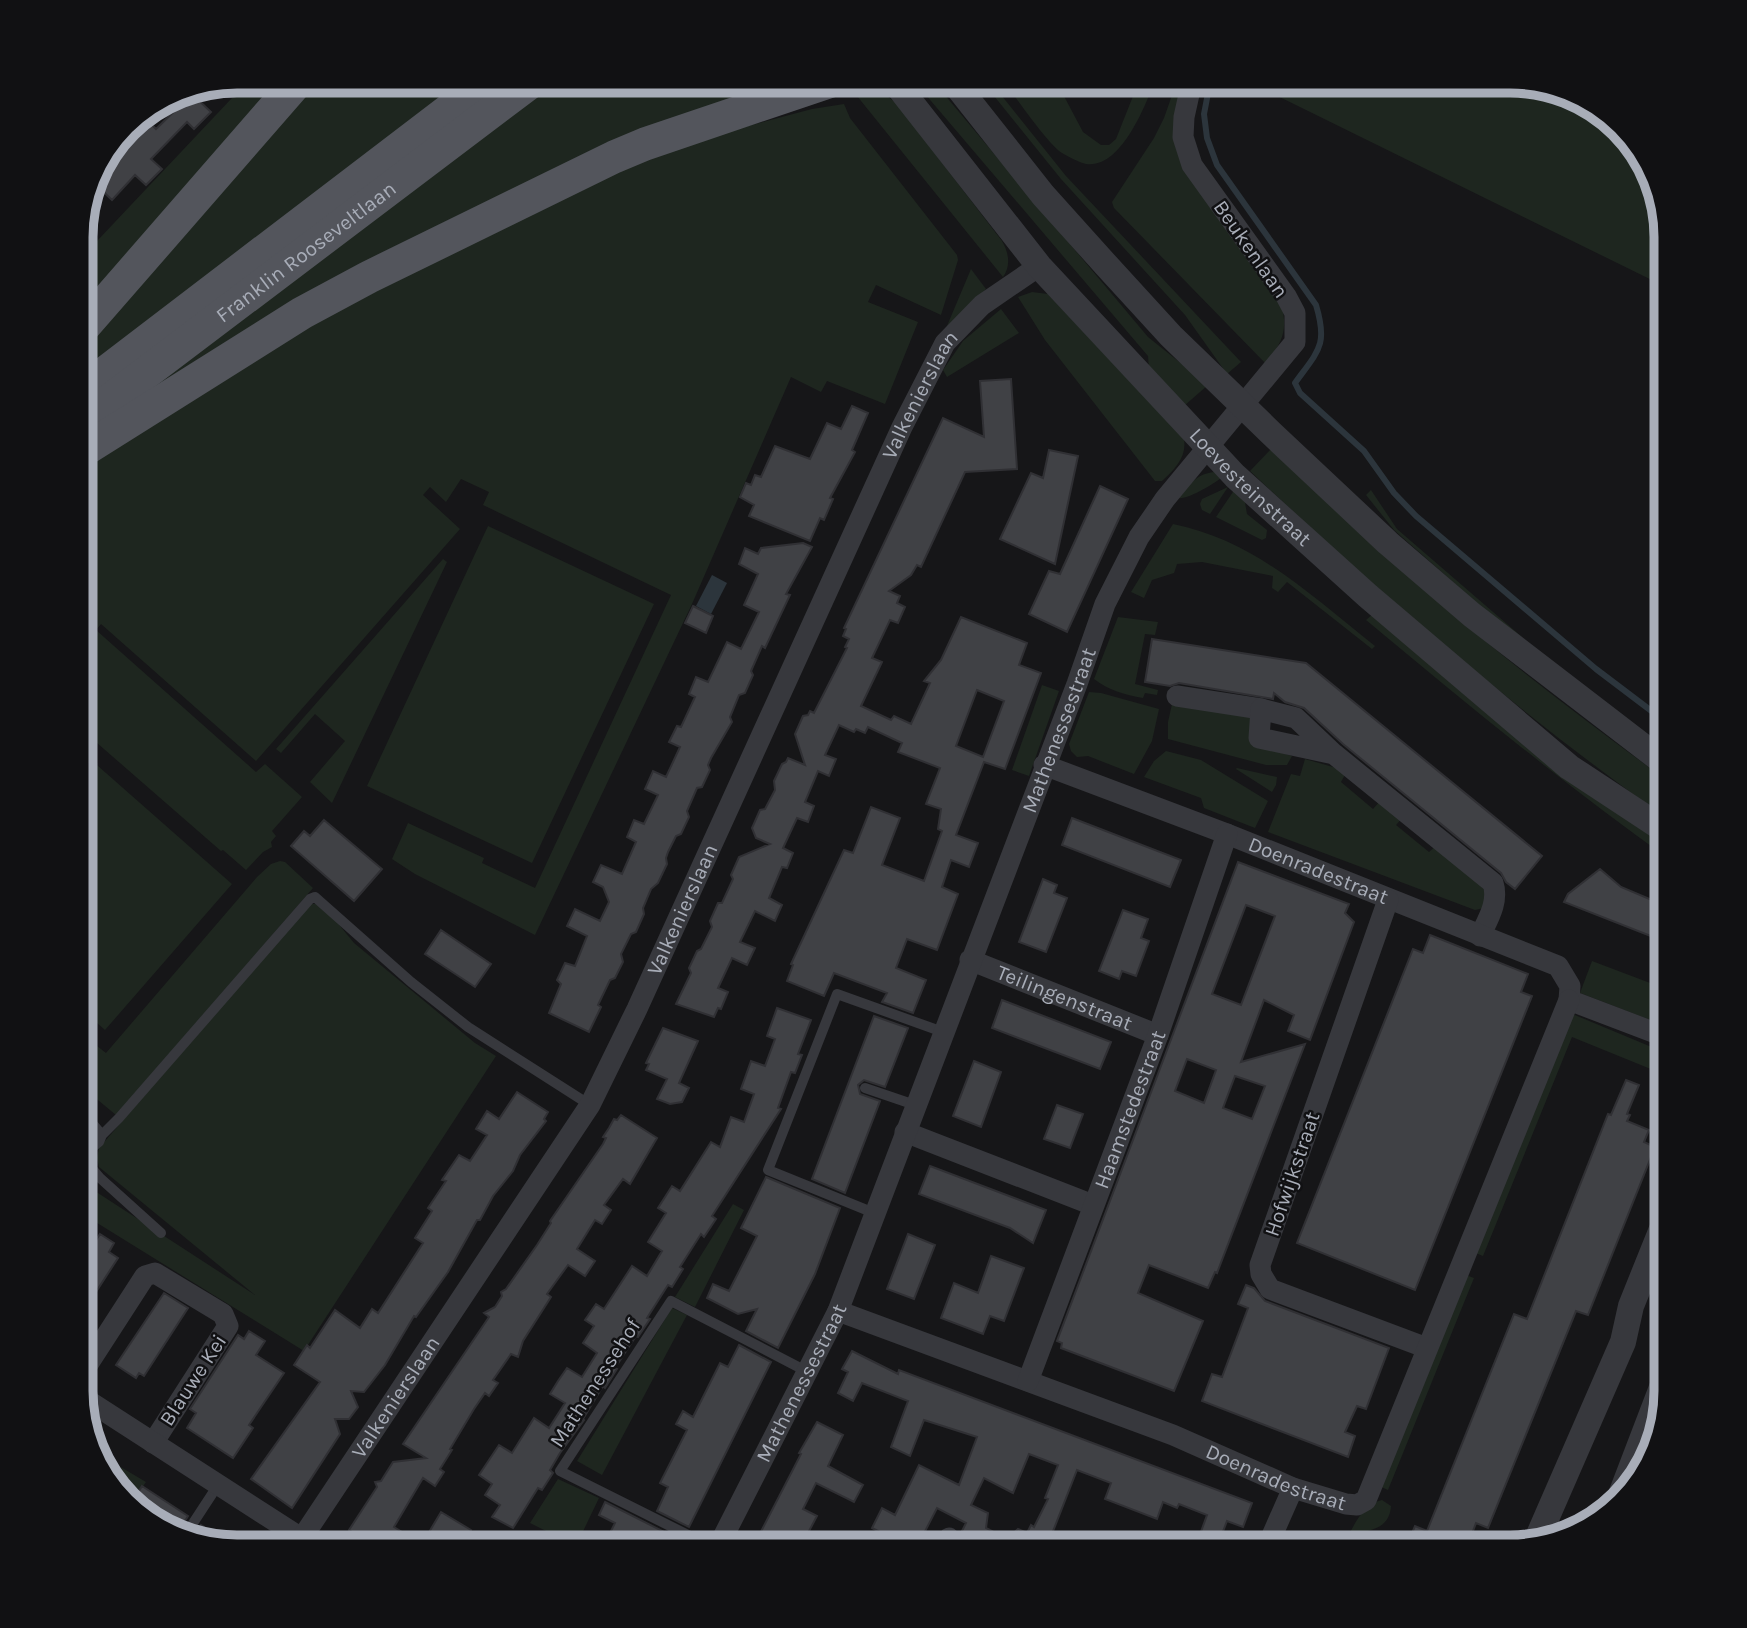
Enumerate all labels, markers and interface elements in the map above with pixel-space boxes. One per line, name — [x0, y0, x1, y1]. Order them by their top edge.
street label: Franklin Rooseveltlaan — [211, 176, 401, 328]
street label: Beukenlaan — [1209, 196, 1293, 302]
street label: Valkenierslaan — [877, 325, 963, 463]
street label: Loevesteinstraat — [1184, 423, 1316, 551]
street label: Mathenessestraat — [1017, 644, 1101, 816]
street label: Doenradestraat — [1245, 832, 1392, 909]
street label: Valkenierslaan — [642, 840, 722, 979]
street label: Teilingenstraat — [994, 960, 1136, 1036]
street label: Haamstedestraat — [1089, 1027, 1171, 1192]
street label: Hofwijkstraat — [1259, 1108, 1325, 1239]
street label: Mathenessestraat — [751, 1300, 852, 1466]
street label: Mathenessehof — [545, 1314, 646, 1452]
street label: Blauwe Kei — [155, 1330, 231, 1430]
street label: Valkenierslaan — [347, 1332, 445, 1463]
street label: Doenradestraat — [1202, 1439, 1349, 1515]

